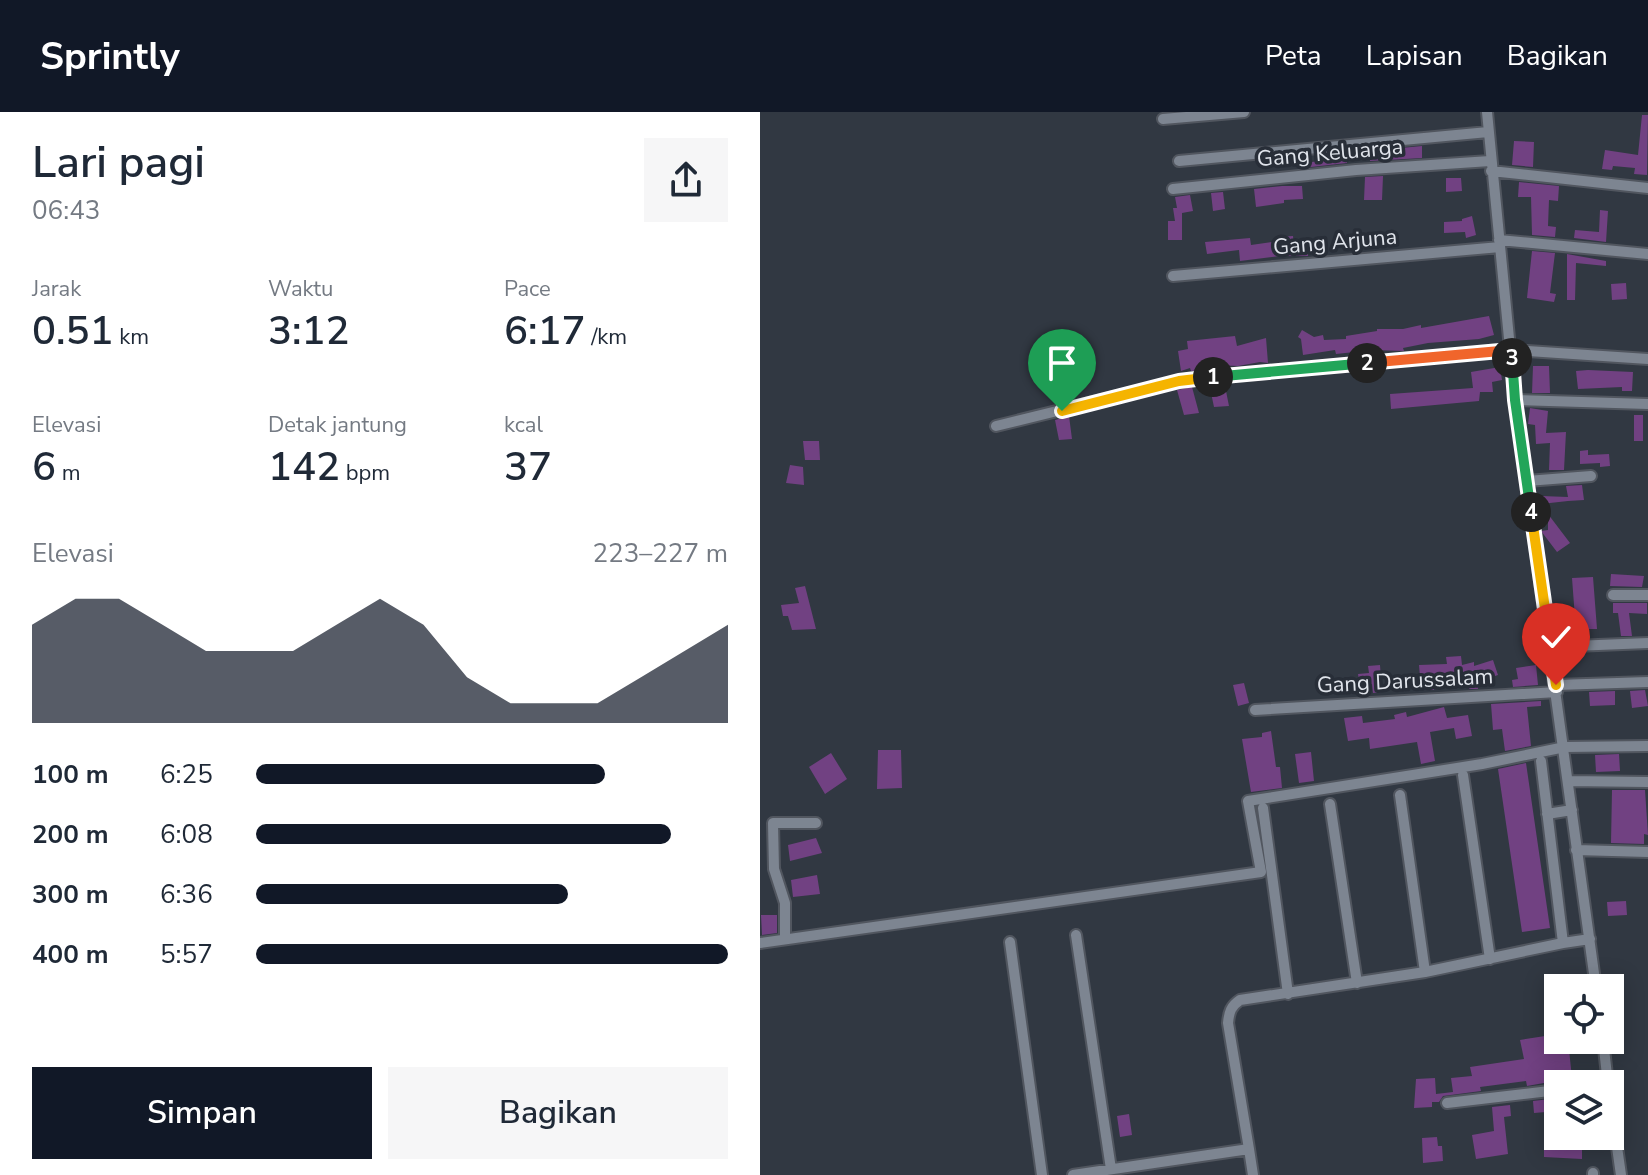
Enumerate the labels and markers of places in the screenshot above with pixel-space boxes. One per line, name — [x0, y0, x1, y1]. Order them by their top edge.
pin — [1028, 329, 1096, 411]
pin: 3 — [1492, 338, 1532, 378]
pin: 2 — [1347, 343, 1387, 383]
pin: 1 — [1193, 357, 1233, 397]
pin: 4 — [1511, 492, 1551, 532]
pin — [1522, 603, 1590, 685]

